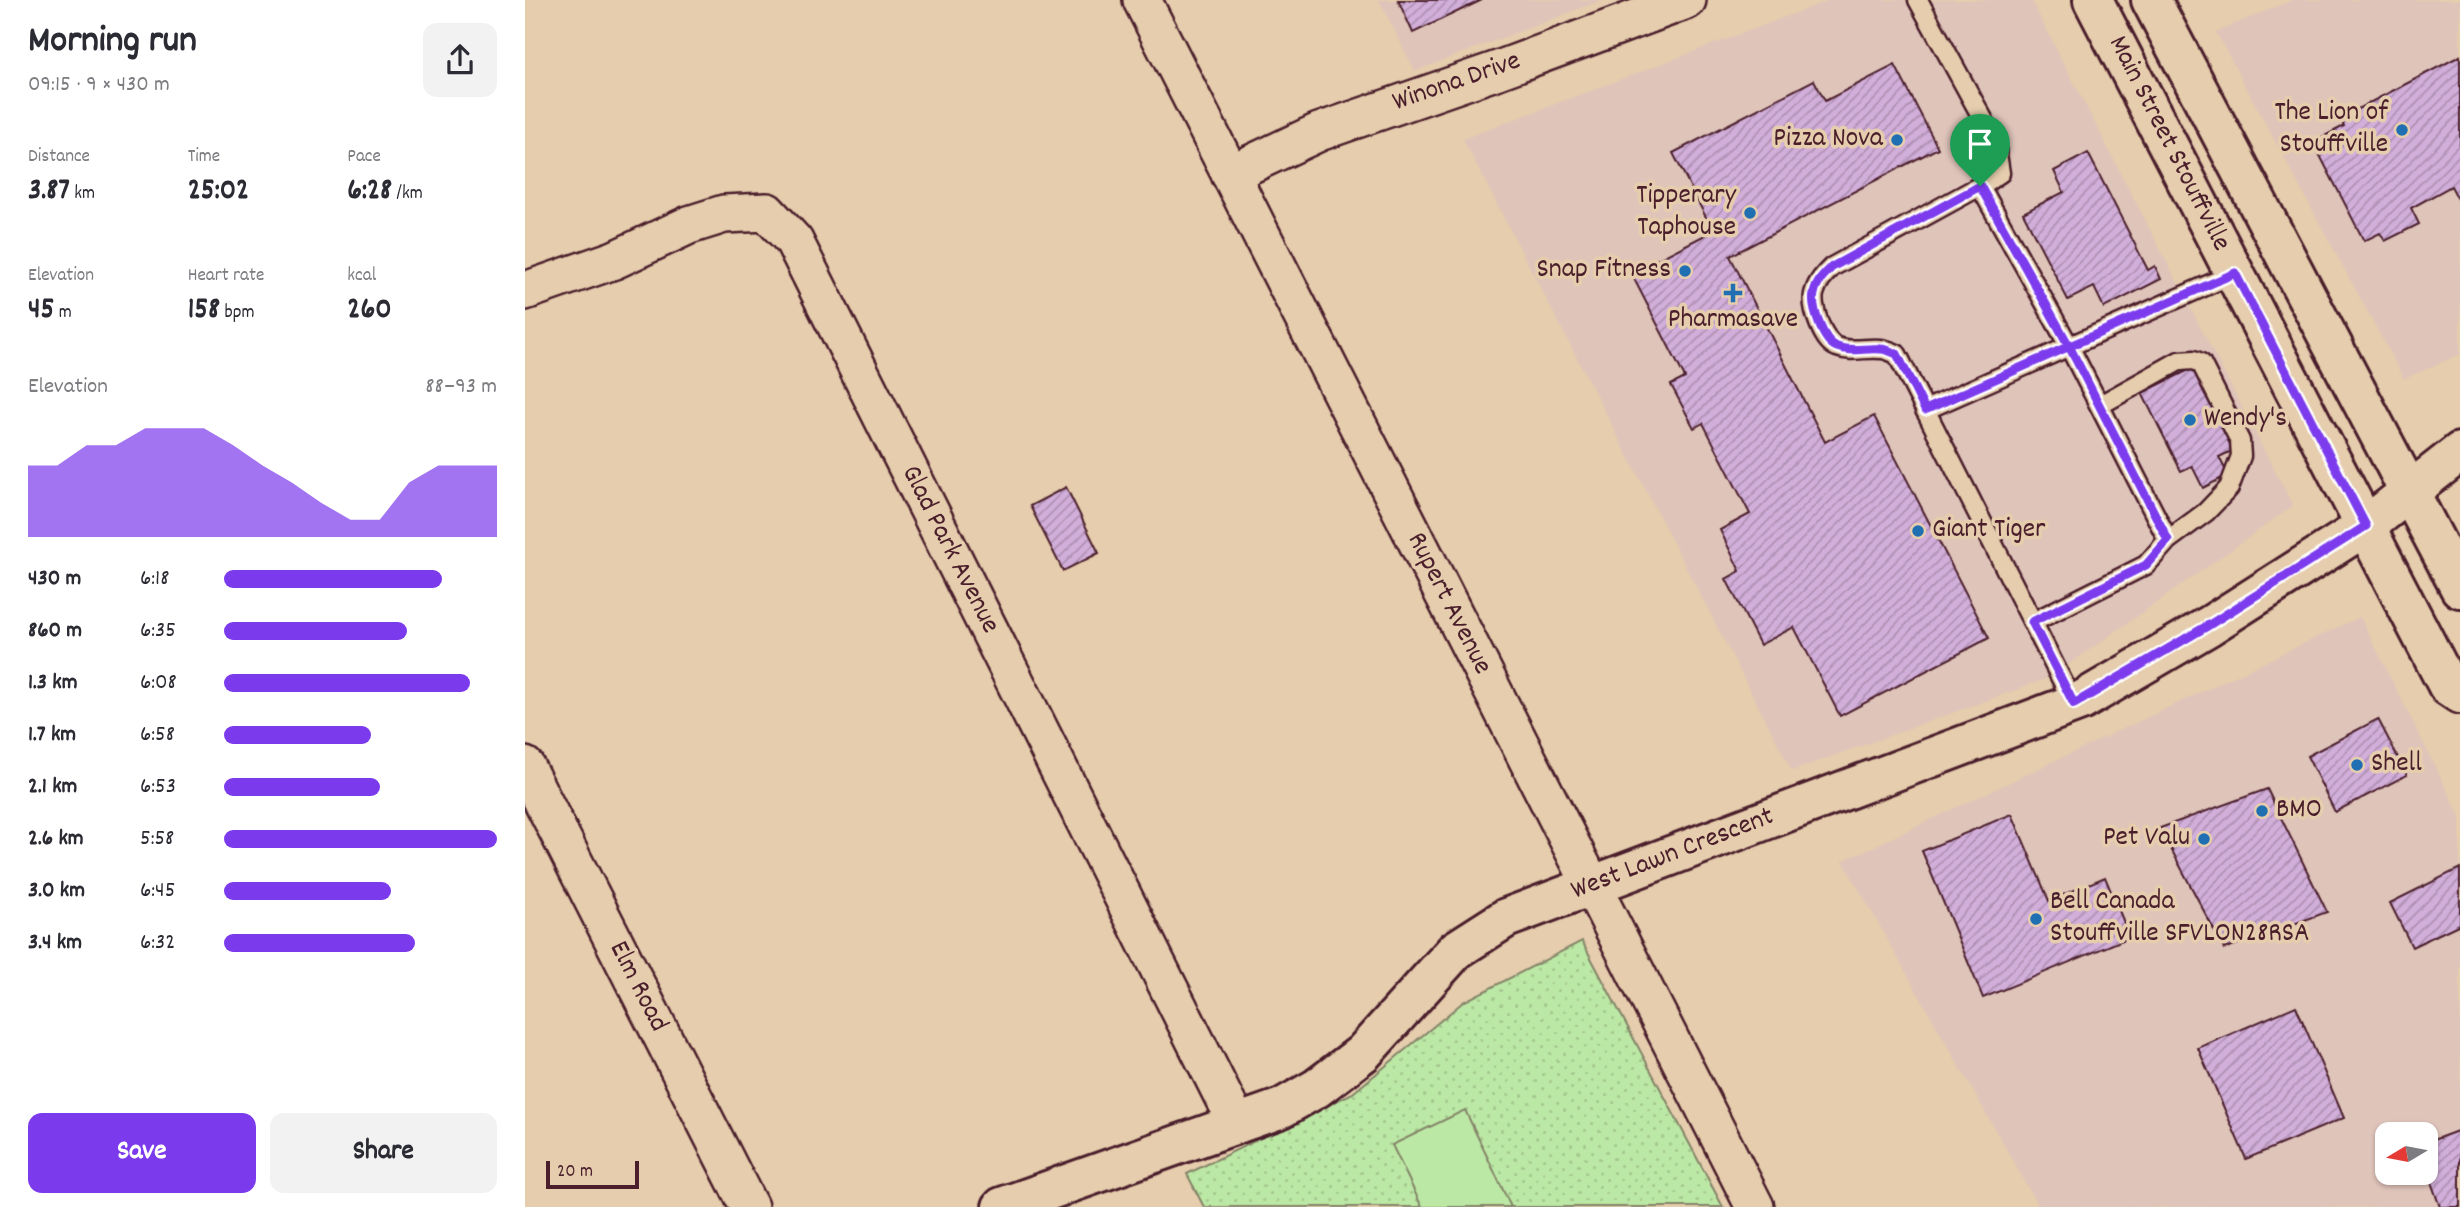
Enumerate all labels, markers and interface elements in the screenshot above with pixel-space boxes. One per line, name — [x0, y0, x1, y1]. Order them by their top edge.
text: Morning run — [28, 15, 197, 70]
button: share — [423, 23, 497, 97]
street label: Main Street Stouffville — [2096, 29, 2240, 259]
street label: Winona Drive — [1388, 42, 1526, 124]
text: 09:15 · 9 × 430 m — [28, 69, 170, 102]
place label: The Lion of Stouffville — [2275, 94, 2389, 166]
pin — [1950, 114, 2010, 186]
place label: Pizza Nova — [1773, 120, 1884, 160]
marker: The Lion of Stouffville — [2394, 122, 2410, 138]
icon: arrive — [1961, 125, 1999, 163]
marker: Pizza Nova — [1889, 132, 1905, 148]
text: Distance — [28, 144, 90, 171]
text: Time — [188, 144, 220, 171]
text: Pace — [347, 144, 381, 171]
text: 3.87 — [28, 171, 70, 214]
text: 25:02 — [188, 171, 249, 214]
text: 6:28 — [347, 171, 392, 214]
place label: Tipperary Taphouse — [1636, 177, 1737, 249]
text: km — [70, 181, 95, 208]
text: /km — [392, 181, 423, 208]
marker: Tipperary Taphouse — [1742, 205, 1758, 221]
place label: Snap Fitness — [1536, 251, 1671, 291]
text: Elevation — [28, 263, 94, 290]
text: Heart rate — [188, 263, 264, 290]
text: kcal — [347, 263, 376, 290]
marker: Snap Fitness — [1677, 263, 1693, 279]
marker: Pharmasave — [1725, 285, 1741, 301]
text: 45 — [28, 290, 54, 333]
text: 158 — [188, 290, 220, 333]
text: 260 — [347, 290, 392, 333]
text: m — [54, 300, 72, 327]
text: bpm — [220, 300, 255, 327]
place label: Pharmasave — [1668, 301, 1798, 341]
text: Elevation — [28, 371, 108, 404]
text: 88–93 m — [425, 371, 497, 404]
place label: Wendy's — [2204, 400, 2287, 440]
marker: Wendy's — [2182, 412, 2198, 428]
street label: Glad Park Avenue — [889, 459, 1009, 641]
place label: Giant Tiger — [1932, 511, 2046, 551]
marker: Giant Tiger — [1910, 523, 1926, 539]
street label: Rupert Avenue — [1395, 526, 1501, 682]
text: 430 m — [28, 563, 81, 596]
text: 6:18 — [140, 563, 169, 596]
text: 860 m — [28, 615, 82, 648]
text: 6:35 — [140, 615, 176, 648]
text: 1.3 km — [28, 667, 78, 700]
text: 6:08 — [140, 667, 177, 700]
text: 1.7 km — [28, 719, 76, 752]
text: 6:58 — [140, 719, 175, 752]
place label: Shell — [2371, 745, 2422, 785]
marker: Shell — [2349, 757, 2365, 773]
text: 2.1 km — [28, 771, 77, 804]
text: 6:53 — [140, 771, 176, 804]
place label: BMO — [2276, 791, 2322, 831]
street label: West Lawn Crescent — [1566, 798, 1780, 912]
marker: BMO — [2254, 803, 2270, 819]
place label: Pet Valu — [2103, 819, 2190, 859]
text: 2.6 km — [28, 823, 84, 856]
text: 5:58 — [140, 823, 174, 856]
marker: Pet Valu — [2196, 831, 2212, 847]
text: 3.0 km — [28, 875, 85, 908]
text: 6:45 — [140, 875, 175, 908]
place label: Bell Canada Stouffville SFVLON28RSA — [2050, 883, 2309, 955]
marker: Bell Canada Stouffville SFVLON28RSA — [2028, 911, 2044, 927]
text: 3.4 km — [28, 927, 82, 960]
text: 6:32 — [140, 927, 175, 960]
street label: Elm Road — [597, 935, 677, 1039]
button: Save — [28, 1113, 256, 1193]
button: Share — [270, 1113, 497, 1193]
north arrow — [2375, 1122, 2438, 1185]
map controls — [2375, 1122, 2438, 1185]
scale bar — [546, 1158, 639, 1190]
text: 20 m — [557, 1159, 593, 1186]

